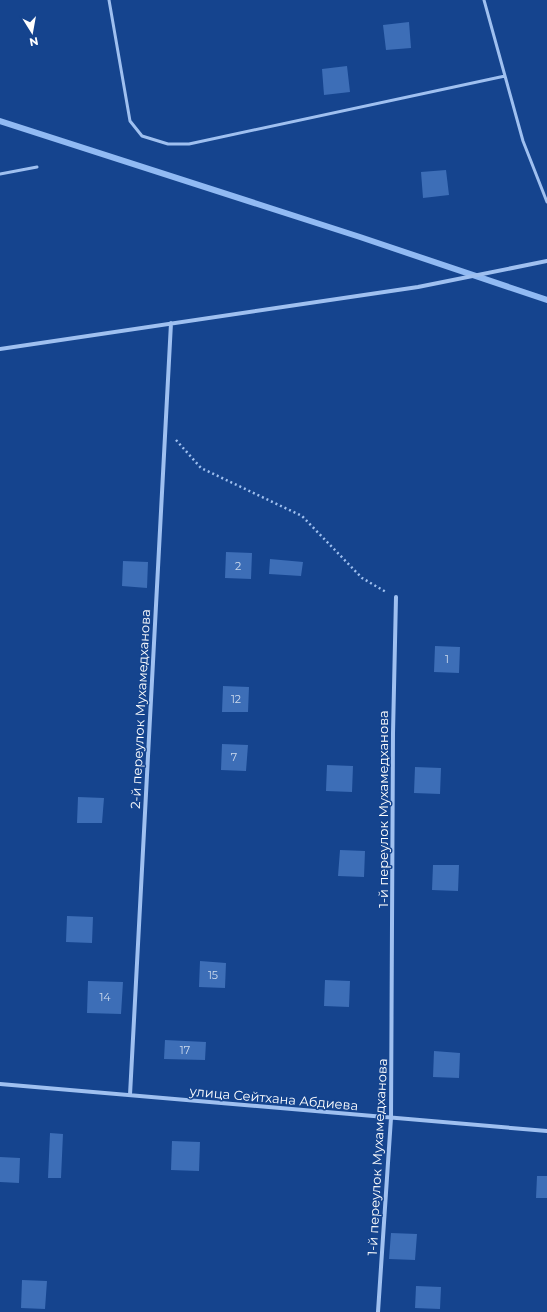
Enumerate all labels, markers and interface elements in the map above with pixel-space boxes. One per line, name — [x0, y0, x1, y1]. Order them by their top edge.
north arrow — [12, 12, 52, 52]
text: N — [28, 34, 40, 50]
house number: 2 — [235, 559, 241, 573]
street label: 2-й переулок Мухамедханова — [127, 609, 153, 809]
house number: 1 — [445, 652, 449, 666]
house number: 12 — [231, 692, 241, 706]
street label: 1-й переулок Мухамедханова — [375, 710, 391, 908]
house number: 7 — [231, 750, 237, 764]
house number: 15 — [208, 968, 218, 982]
house number: 14 — [99, 990, 111, 1004]
house number: 17 — [180, 1043, 190, 1057]
street label: 1-й переулок Мухамедханова — [364, 1058, 390, 1256]
street label: улица Сейтхана Абдиева — [188, 1083, 359, 1113]

